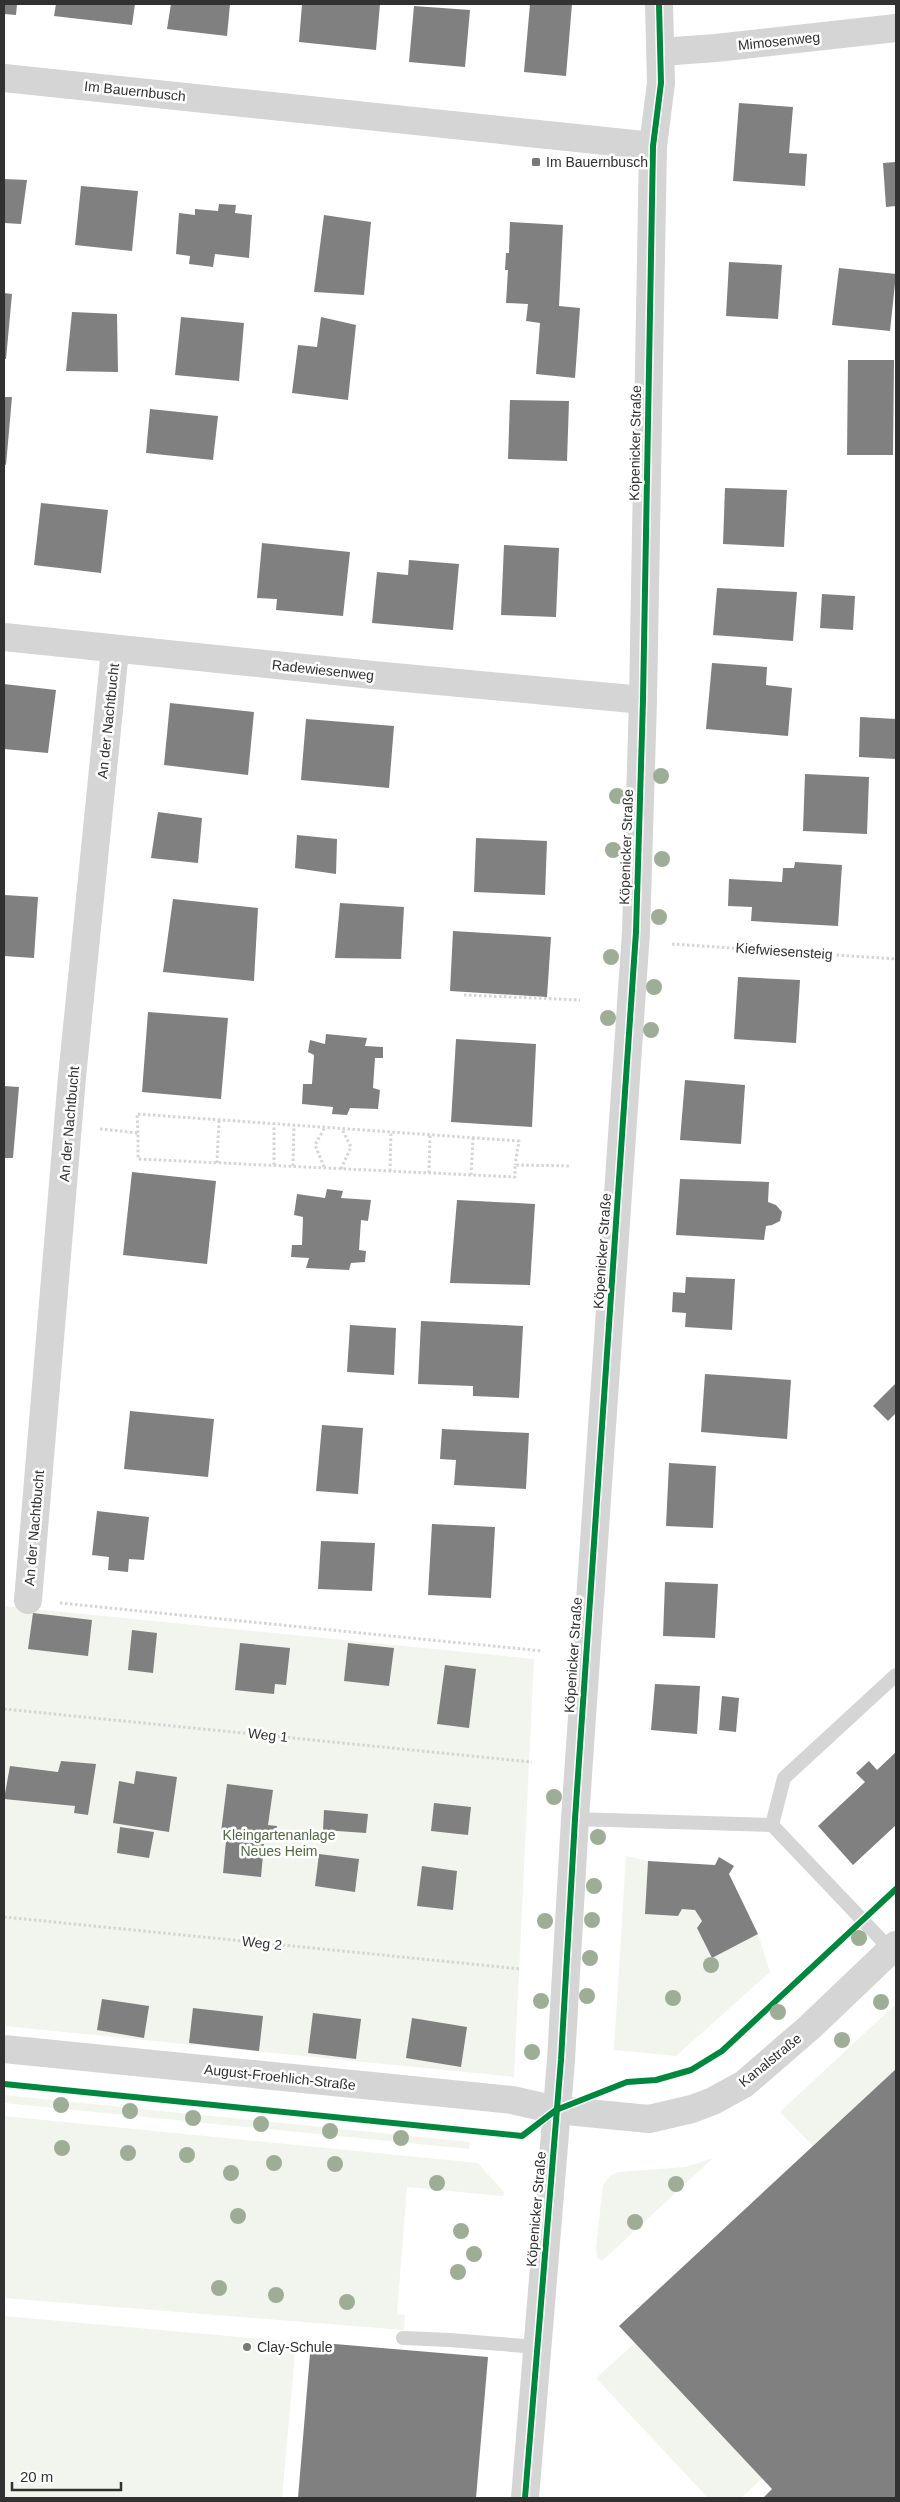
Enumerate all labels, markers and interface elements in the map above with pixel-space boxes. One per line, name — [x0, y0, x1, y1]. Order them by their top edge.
street label: Mimosenweg — [737, 29, 821, 53]
street label: Im Bauernbusch — [83, 78, 187, 104]
place label: Im Bauernbusch — [546, 154, 648, 170]
marker: Im Bauernbusch — [530, 156, 542, 168]
street label: Köpenicker Straße — [626, 385, 644, 501]
street label: Radewiesenweg — [271, 657, 375, 683]
street label: An der Nachtbucht — [94, 662, 122, 780]
street label: Köpenicker Straße — [616, 789, 636, 905]
street label: Kiefwiesensteig — [735, 940, 833, 962]
street label: An der Nachtbucht — [56, 1065, 82, 1182]
street label: Köpenicker Straße — [590, 1192, 614, 1309]
street label: An der Nachtbucht — [21, 1469, 47, 1586]
street label: Köpenicker Straße — [561, 1596, 585, 1713]
street label: Weg 1 — [247, 1725, 289, 1745]
park label: Kleingartenanlage Neues Heim — [223, 1827, 336, 1859]
street label: Weg 2 — [241, 1933, 283, 1953]
street label: Kanalstraße — [736, 2030, 805, 2090]
street label: August-Froehlich-Straße — [203, 2061, 357, 2093]
street label: Köpenicker Straße — [523, 2150, 549, 2267]
place label: Clay-Schule — [257, 2339, 333, 2355]
marker: Clay-Schule — [241, 2341, 253, 2353]
scale bar — [12, 2460, 121, 2492]
text: 20 m — [20, 2468, 53, 2485]

